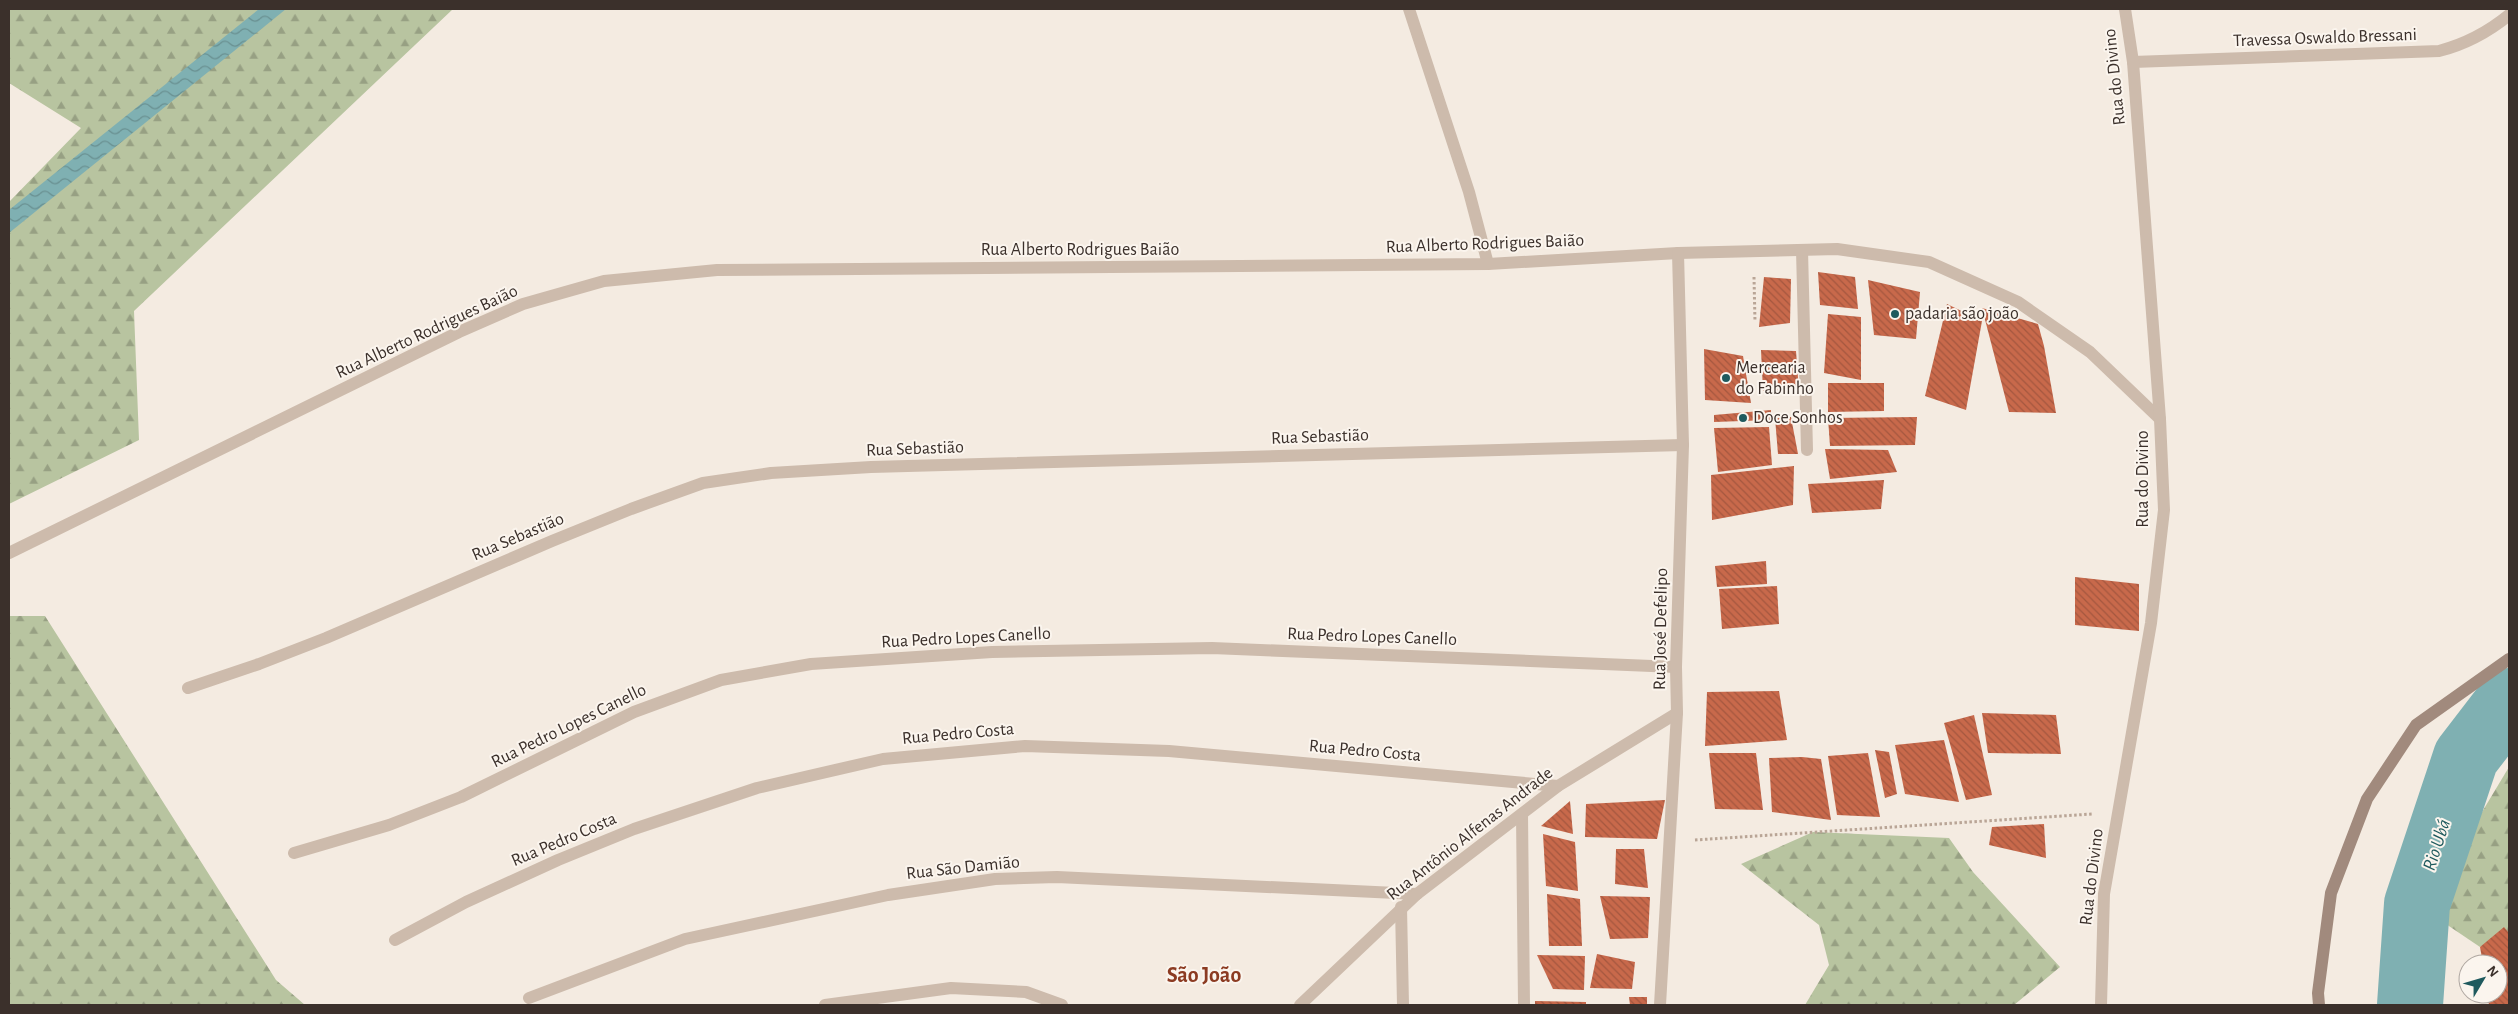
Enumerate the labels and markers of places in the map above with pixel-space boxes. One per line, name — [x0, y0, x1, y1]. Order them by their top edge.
place label: padaria são joão — [1905, 305, 2019, 323]
marker: padaria são joão — [1889, 308, 1901, 320]
place label: Mercearia do Fabinho — [1736, 359, 1814, 398]
marker: Mercearia do Fabinho — [1720, 372, 1732, 384]
place label: Doce Sonhos — [1753, 409, 1843, 427]
marker: Doce Sonhos — [1737, 412, 1749, 424]

